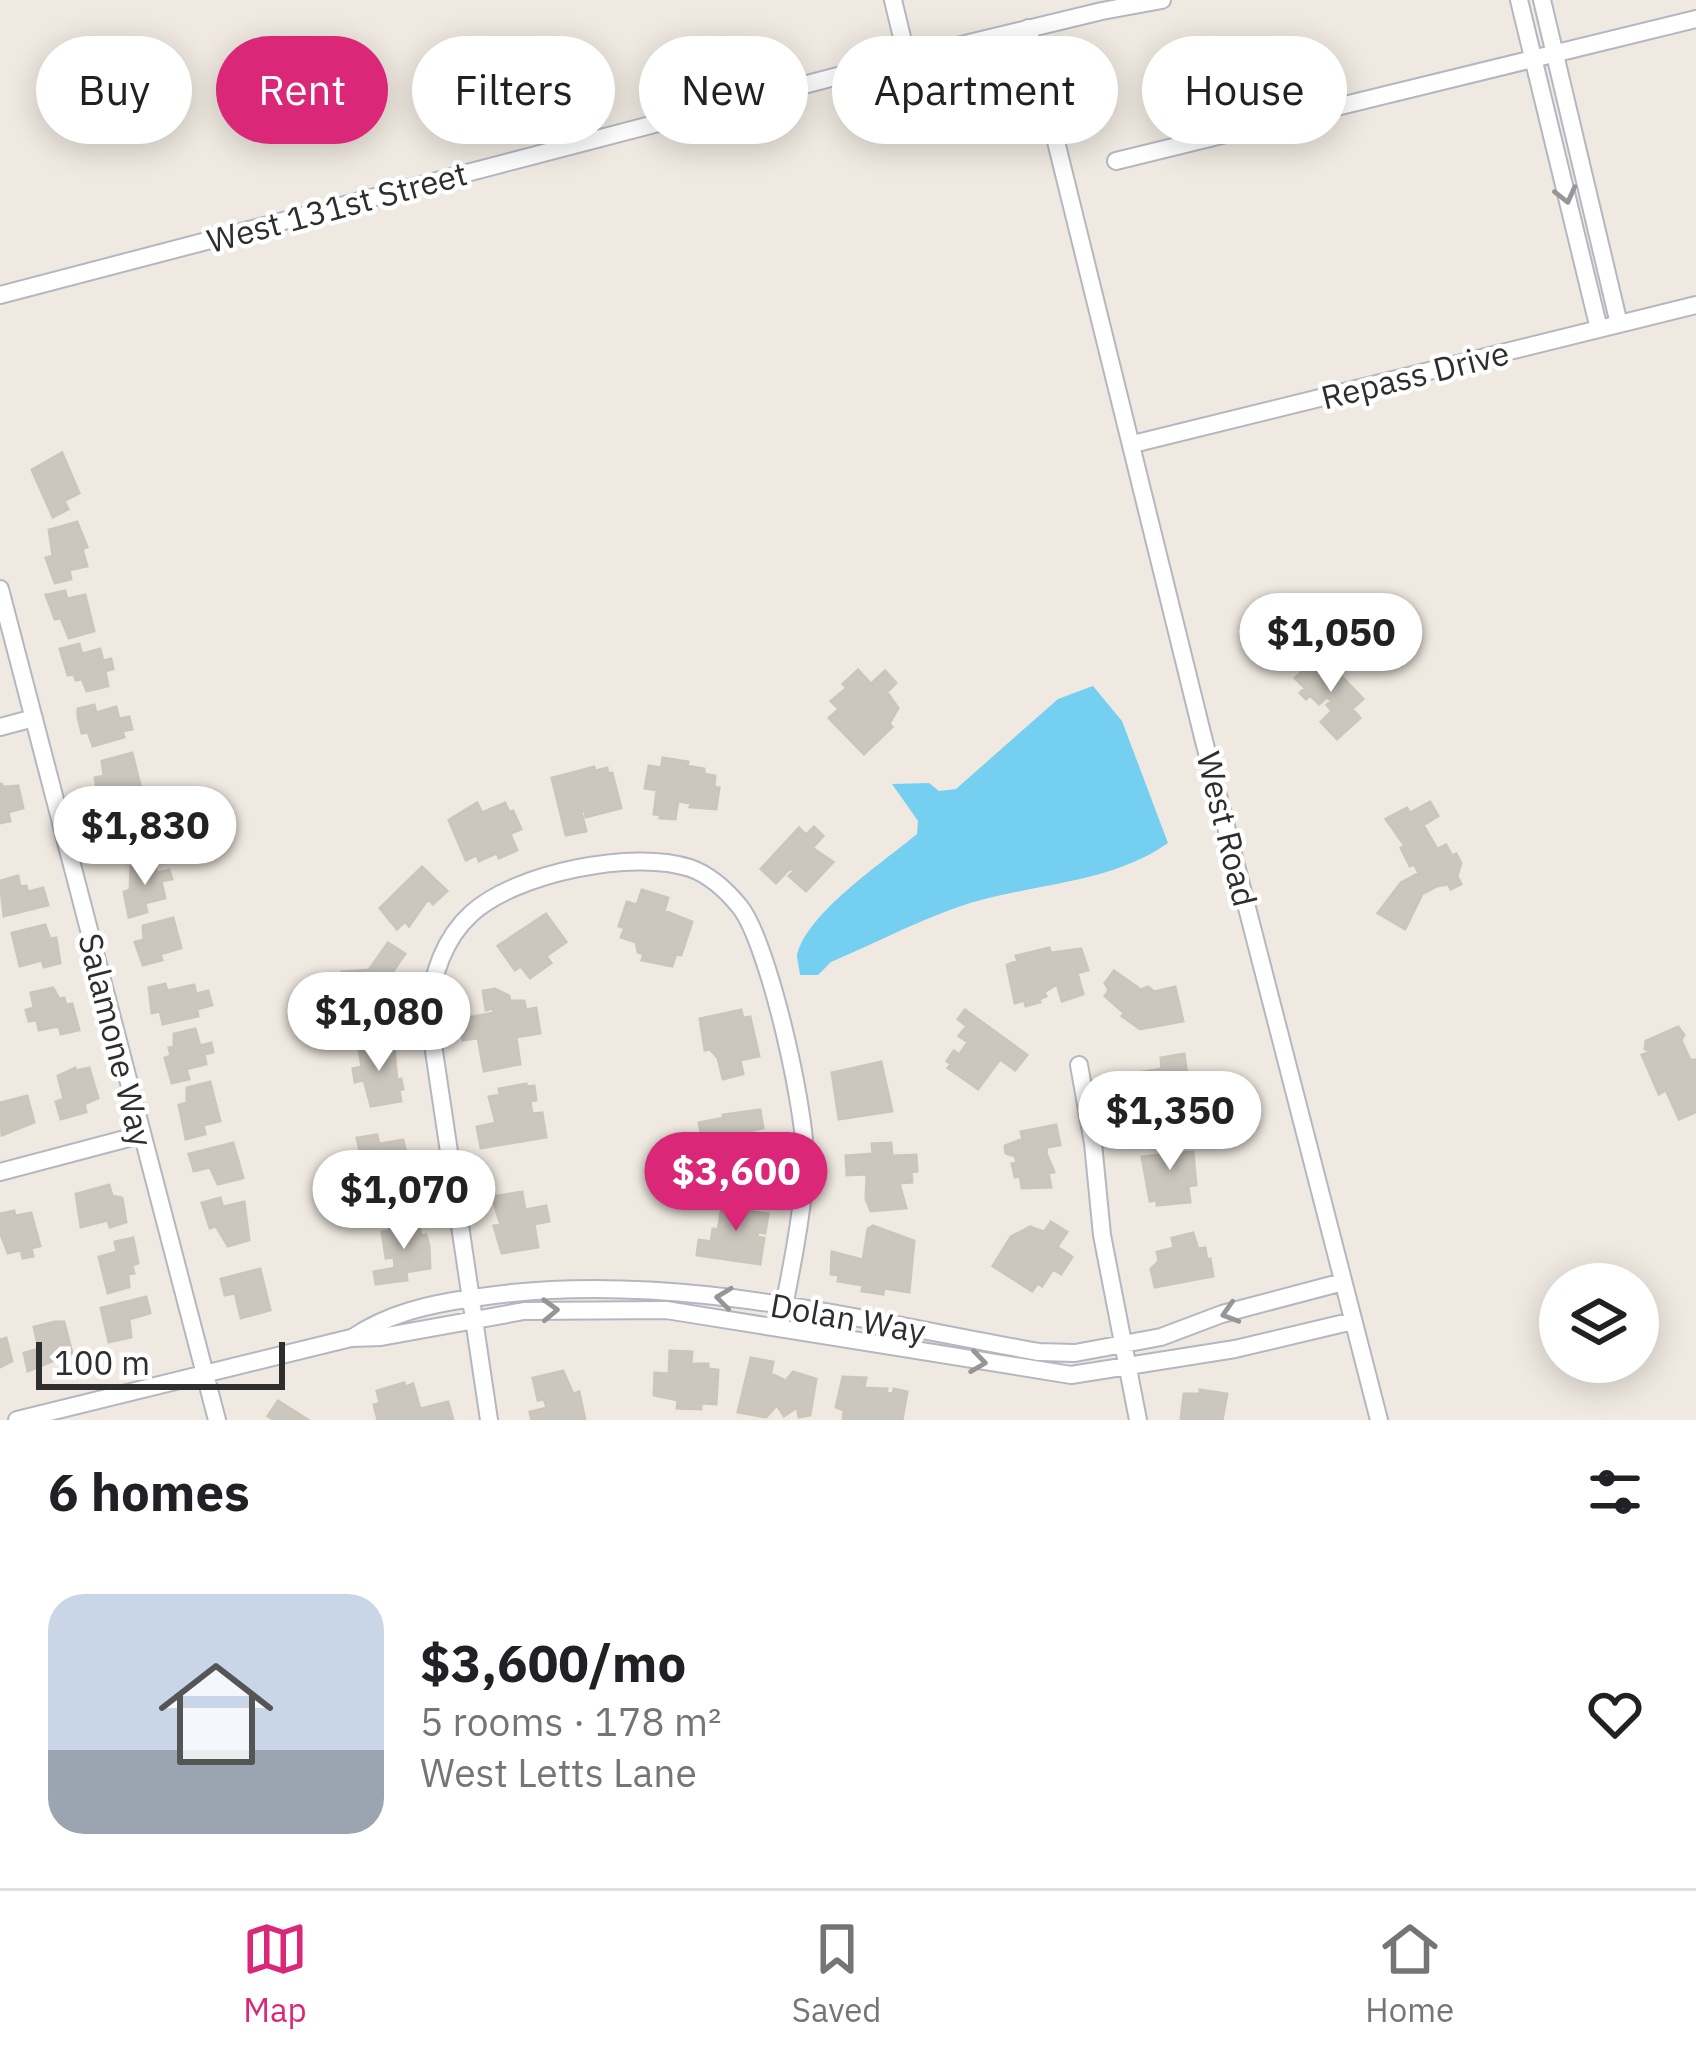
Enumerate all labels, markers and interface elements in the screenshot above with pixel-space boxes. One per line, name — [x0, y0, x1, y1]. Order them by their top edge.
chip: Buy — [36, 36, 192, 144]
chip: Rent — [216, 36, 388, 144]
chip: Filters — [412, 36, 615, 144]
chip: New — [639, 36, 808, 144]
chip: Apartment — [832, 36, 1118, 144]
chip: House — [1142, 36, 1347, 144]
street label: West 131st Street — [202, 151, 472, 262]
one-way arrow — [1552, 185, 1577, 205]
street label: Repass Drive — [1317, 330, 1513, 419]
pin: $1,050 — [1233, 593, 1429, 695]
text: $1,050 — [1266, 606, 1396, 657]
street label: West Road — [1187, 747, 1267, 911]
pin: $1,830 — [47, 786, 243, 888]
text: $1,830 — [80, 799, 210, 850]
street label: Salamone Way — [69, 929, 164, 1151]
pin: $1,080 — [281, 972, 477, 1074]
text: $1,080 — [314, 985, 444, 1036]
pin: $1,350 — [1072, 1071, 1268, 1173]
text: $1,350 — [1105, 1084, 1235, 1135]
pin: $3,600 — [638, 1132, 834, 1234]
text: $3,600 — [671, 1145, 801, 1196]
pin: $1,070 — [306, 1150, 502, 1252]
text: $1,070 — [339, 1163, 469, 1214]
map controls — [1539, 1263, 1659, 1383]
button: layers — [1539, 1263, 1659, 1383]
street label: Dolan Way — [767, 1283, 929, 1352]
one-way arrow — [715, 1286, 734, 1312]
one-way arrow — [541, 1297, 560, 1323]
one-way arrow — [1220, 1299, 1241, 1324]
scale bar — [36, 1336, 285, 1389]
text: 100 m — [54, 1341, 150, 1384]
one-way arrow — [968, 1348, 987, 1374]
text: 6 homes — [48, 1459, 250, 1525]
icon: filters — [1582, 1459, 1648, 1525]
text: $3,600/mo — [420, 1630, 686, 1696]
icon: home — [144, 1642, 288, 1786]
icon: heart — [1582, 1681, 1648, 1747]
text: 5 rooms · 178 m² — [420, 1696, 722, 1747]
text: West Letts Lane — [420, 1747, 697, 1798]
tab: Map — [242, 1916, 308, 2031]
tab: Saved — [792, 1916, 882, 2031]
tab: Home — [1365, 1916, 1454, 2031]

